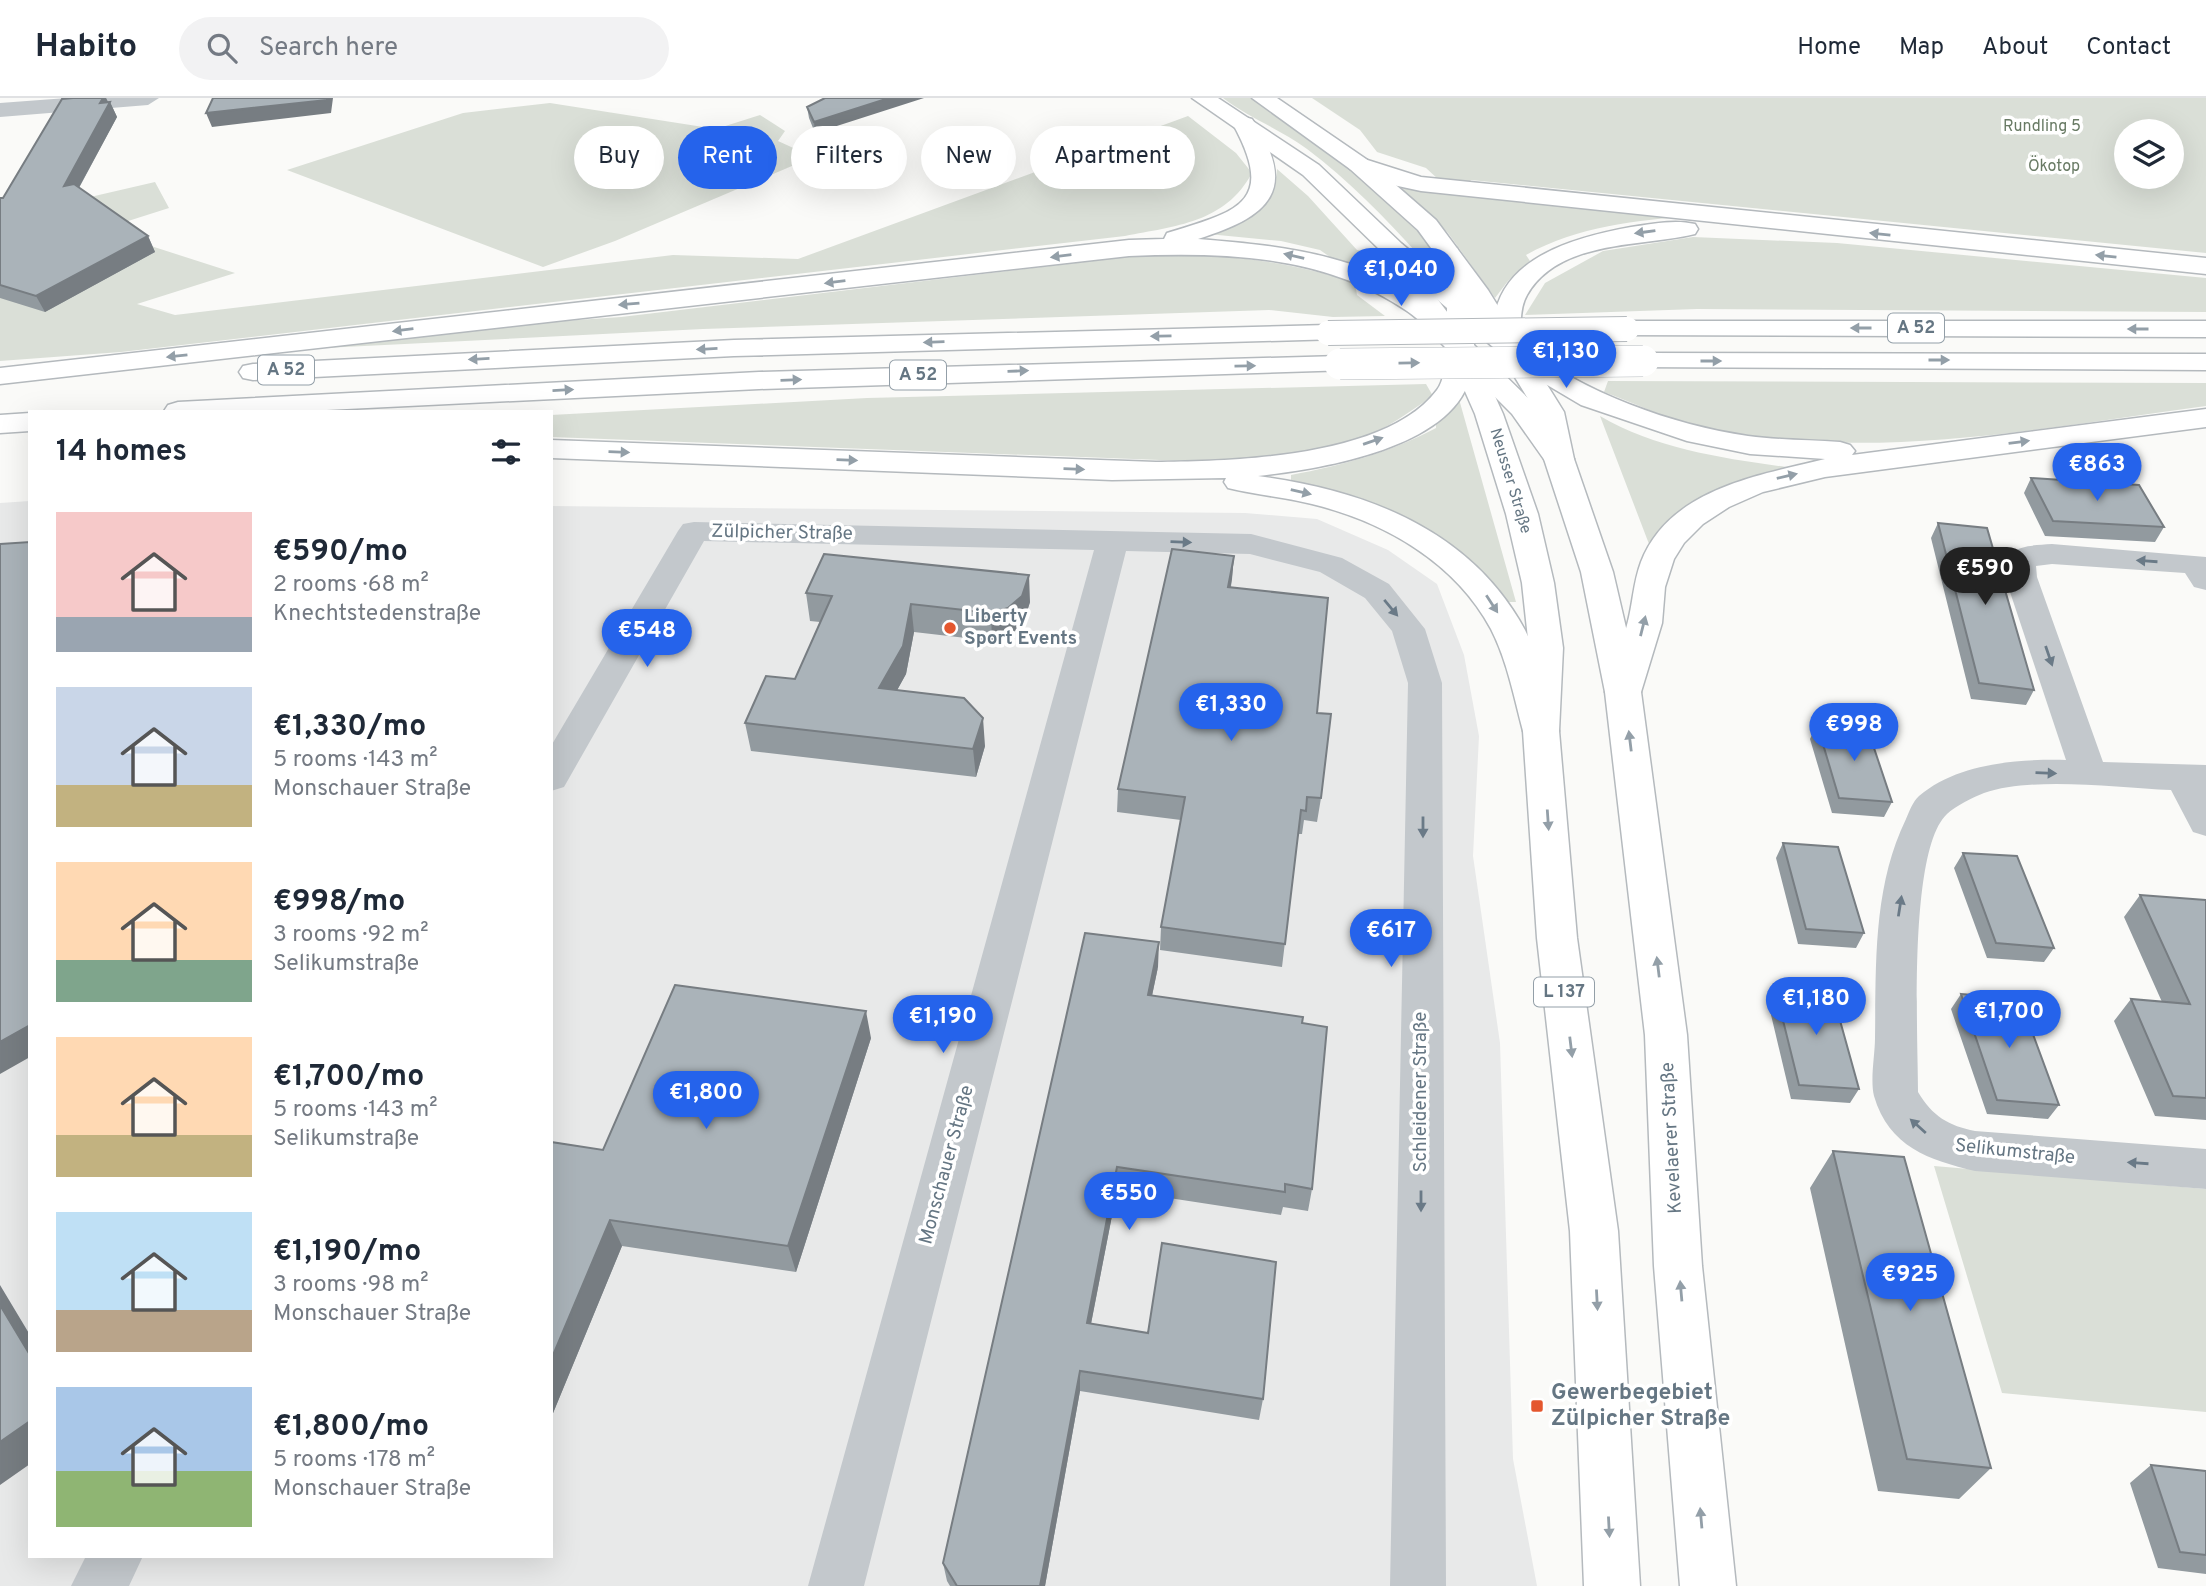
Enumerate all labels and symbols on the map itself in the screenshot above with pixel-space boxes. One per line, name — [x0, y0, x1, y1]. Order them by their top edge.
park label: Rundling 5 — [2003, 117, 2081, 137]
park label: Ökotop — [2028, 155, 2080, 177]
one-way arrow — [1634, 227, 1656, 238]
one-way arrow — [1869, 228, 1891, 239]
pin: €1,040 — [1344, 248, 1458, 308]
one-way arrow — [1050, 250, 1072, 261]
one-way arrow — [1283, 250, 1305, 261]
one-way arrow — [2095, 250, 2117, 261]
one-way arrow — [824, 277, 846, 288]
one-way arrow — [618, 299, 640, 310]
road number: A 52 — [1888, 313, 1944, 342]
one-way arrow — [1850, 322, 1872, 334]
one-way arrow — [2127, 323, 2149, 335]
one-way arrow — [392, 325, 414, 336]
one-way arrow — [1150, 330, 1172, 342]
pin: €1,130 — [1509, 330, 1623, 390]
one-way arrow — [923, 336, 945, 347]
one-way arrow — [695, 344, 717, 355]
one-way arrow — [166, 351, 188, 362]
one-way arrow — [468, 354, 490, 365]
one-way arrow — [1928, 354, 1950, 366]
one-way arrow — [1700, 355, 1722, 367]
road number: A 52 — [258, 356, 314, 384]
one-way arrow — [1398, 357, 1420, 369]
road number: A 52 — [890, 360, 946, 390]
one-way arrow — [1235, 360, 1257, 372]
one-way arrow — [1007, 365, 1029, 377]
one-way arrow — [780, 374, 802, 385]
one-way arrow — [553, 385, 575, 396]
street label: Neusser Straße — [1484, 426, 1536, 536]
one-way arrow — [1362, 435, 1383, 446]
one-way arrow — [2008, 436, 2030, 447]
pin: €863 — [2056, 444, 2138, 503]
one-way arrow — [609, 446, 631, 457]
one-way arrow — [836, 455, 858, 466]
one-way arrow — [1063, 463, 1085, 474]
one-way arrow — [1776, 470, 1798, 481]
one-way arrow — [1290, 487, 1312, 498]
street label: Zülpicher Straße — [711, 520, 853, 546]
one-way arrow — [1170, 536, 1192, 548]
pin: €590 — [1944, 547, 2026, 607]
one-way arrow — [2135, 555, 2157, 566]
one-way arrow — [1485, 594, 1498, 613]
one-way arrow — [1383, 600, 1398, 617]
place label: Liberty Sport Events — [964, 605, 1077, 651]
pin: €548 — [606, 610, 688, 669]
one-way arrow — [1638, 615, 1649, 637]
marker: Liberty Sport Events — [942, 620, 958, 636]
one-way arrow — [2044, 646, 2054, 667]
pin: €1,330 — [1174, 684, 1288, 743]
pin: €998 — [1813, 704, 1895, 763]
one-way arrow — [1624, 730, 1635, 752]
one-way arrow — [2035, 767, 2057, 779]
one-way arrow — [1543, 810, 1554, 832]
one-way arrow — [1418, 816, 1429, 838]
one-way arrow — [1895, 895, 1906, 917]
pin: €617 — [1350, 910, 1432, 969]
one-way arrow — [1652, 956, 1663, 978]
road number: L 137 — [1534, 978, 1594, 1006]
pin: €1,180 — [1759, 978, 1873, 1037]
pin: €1,700 — [1952, 990, 2066, 1050]
pin: €1,190 — [886, 996, 1000, 1055]
street label: Schleidener Straße — [1409, 1012, 1433, 1172]
one-way arrow — [1565, 1036, 1576, 1058]
street label: Kevelaerer Straße — [1656, 1061, 1688, 1215]
pin: €1,800 — [649, 1072, 763, 1131]
street label: Monschauer Straße — [914, 1083, 980, 1247]
one-way arrow — [1910, 1118, 1927, 1134]
street label: Selikumstraße — [1954, 1134, 2076, 1170]
one-way arrow — [2127, 1157, 2149, 1168]
pin: €550 — [1088, 1172, 1170, 1232]
one-way arrow — [1415, 1191, 1426, 1213]
pin: €925 — [1869, 1254, 1951, 1313]
one-way arrow — [1675, 1280, 1686, 1302]
one-way arrow — [1592, 1289, 1603, 1311]
place label: Gewerbegebiet Zülpicher Straße — [1551, 1379, 1730, 1434]
marker: Gewerbegebiet Zülpicher Straße — [1529, 1398, 1545, 1414]
one-way arrow — [1695, 1507, 1706, 1529]
one-way arrow — [1603, 1516, 1614, 1538]

